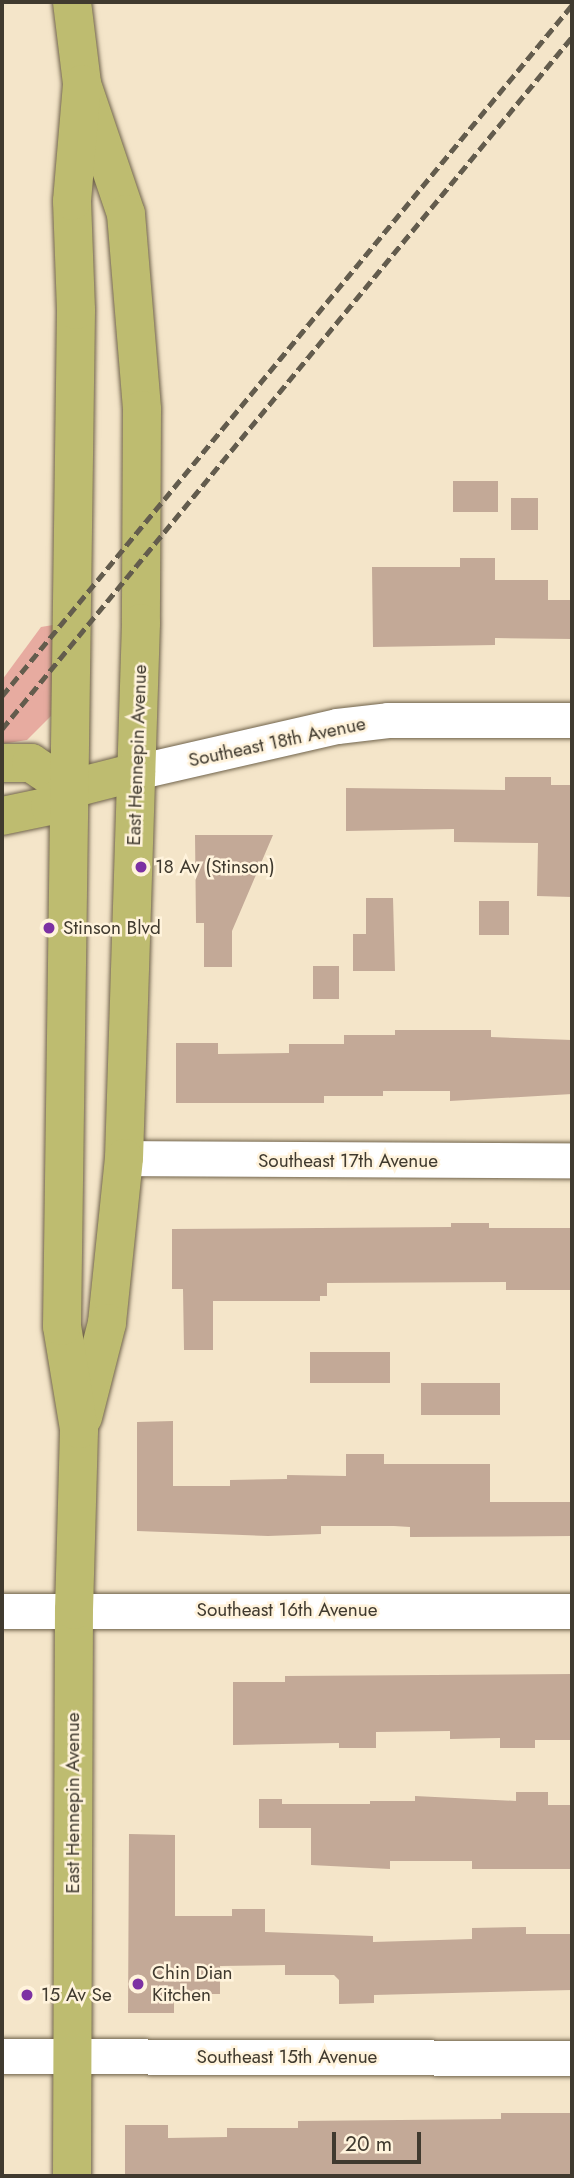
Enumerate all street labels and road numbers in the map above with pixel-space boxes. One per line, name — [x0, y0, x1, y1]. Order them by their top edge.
street label: East Hennepin Avenue — [122, 664, 152, 846]
street label: Southeast 18th Avenue — [186, 712, 368, 772]
street label: Southeast 17th Avenue — [258, 1150, 438, 1172]
street label: Southeast 16th Avenue — [196, 1599, 378, 1621]
street label: East Hennepin Avenue — [62, 1712, 84, 1894]
street label: Southeast 15th Avenue — [197, 2046, 377, 2068]

